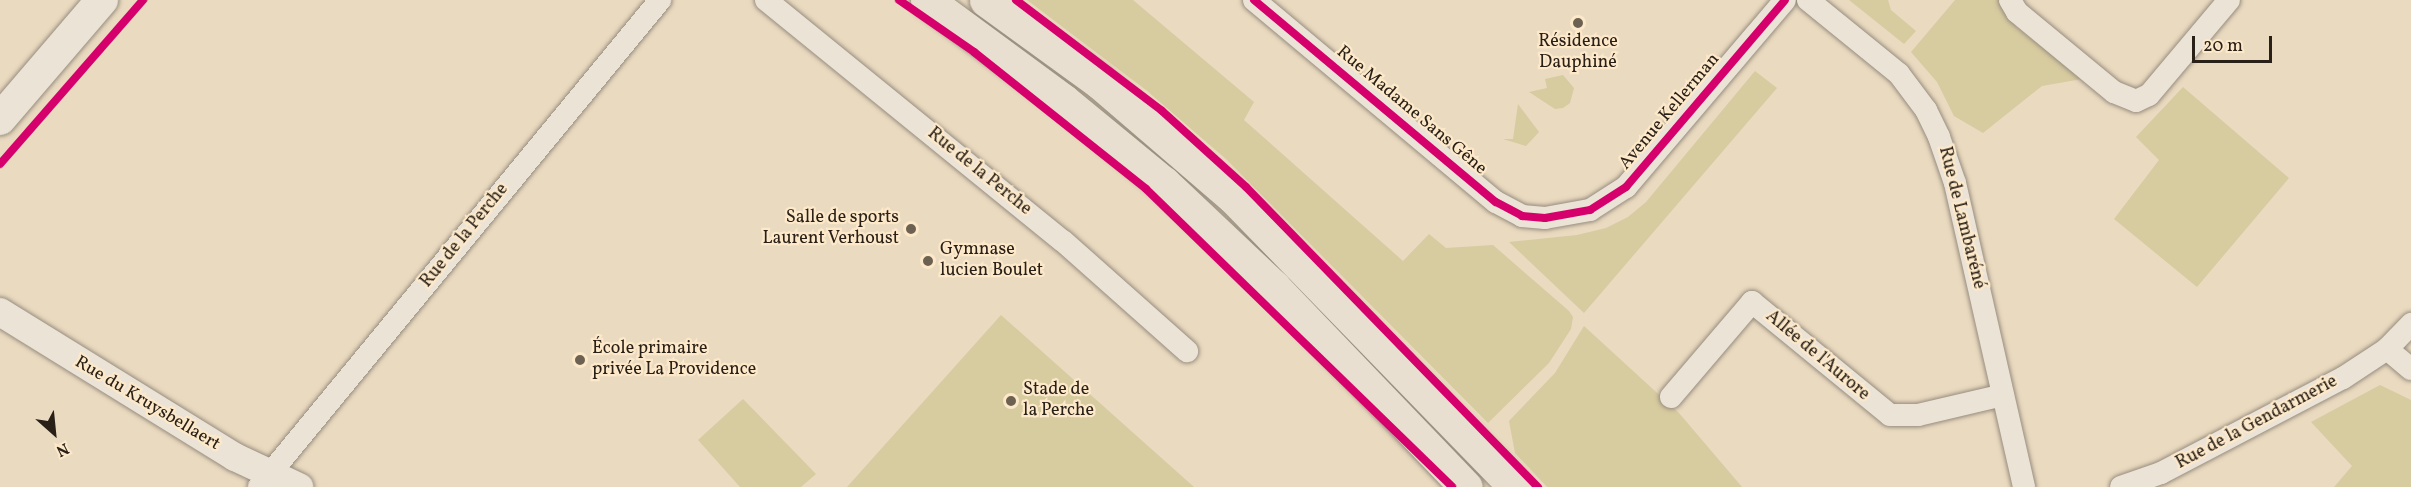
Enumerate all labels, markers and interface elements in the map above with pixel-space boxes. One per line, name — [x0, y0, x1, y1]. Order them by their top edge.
marker: Résidence Dauphiné — [1571, 16, 1585, 30]
scale bar — [2195, 24, 2274, 62]
place label: Résidence Dauphiné — [1538, 32, 1618, 74]
text: 20 m — [2203, 34, 2243, 59]
street label: Rue Madame Sans Gêne — [1332, 42, 1490, 180]
street label: Avenue Kellerman — [1615, 50, 1725, 174]
street label: Rue de la Perche — [923, 123, 1035, 221]
street label: Rue de Lambaréné — [1933, 145, 1989, 291]
street label: Rue de la Perche — [416, 180, 514, 292]
place label: Salle de sports Laurent Verhoust — [762, 208, 899, 250]
marker: Salle de sports Laurent Verhoust — [904, 222, 918, 236]
place label: Gymnase lucien Boulet — [940, 240, 1043, 282]
marker: Gymnase lucien Boulet — [921, 254, 935, 268]
street label: Allée de l'Aurore — [1761, 306, 1873, 406]
place label: École primaire privée La Providence — [592, 339, 756, 382]
street label: Rue du Kruysbellaert — [70, 352, 224, 456]
marker: École primaire privée La Providence — [573, 353, 587, 367]
street label: Rue de la Gendarmerie — [2173, 371, 2341, 475]
place label: Stade de la Perche — [1023, 380, 1094, 422]
marker: Stade de la Perche — [1004, 394, 1018, 408]
north arrow — [24, 403, 84, 463]
text: N — [52, 437, 72, 461]

